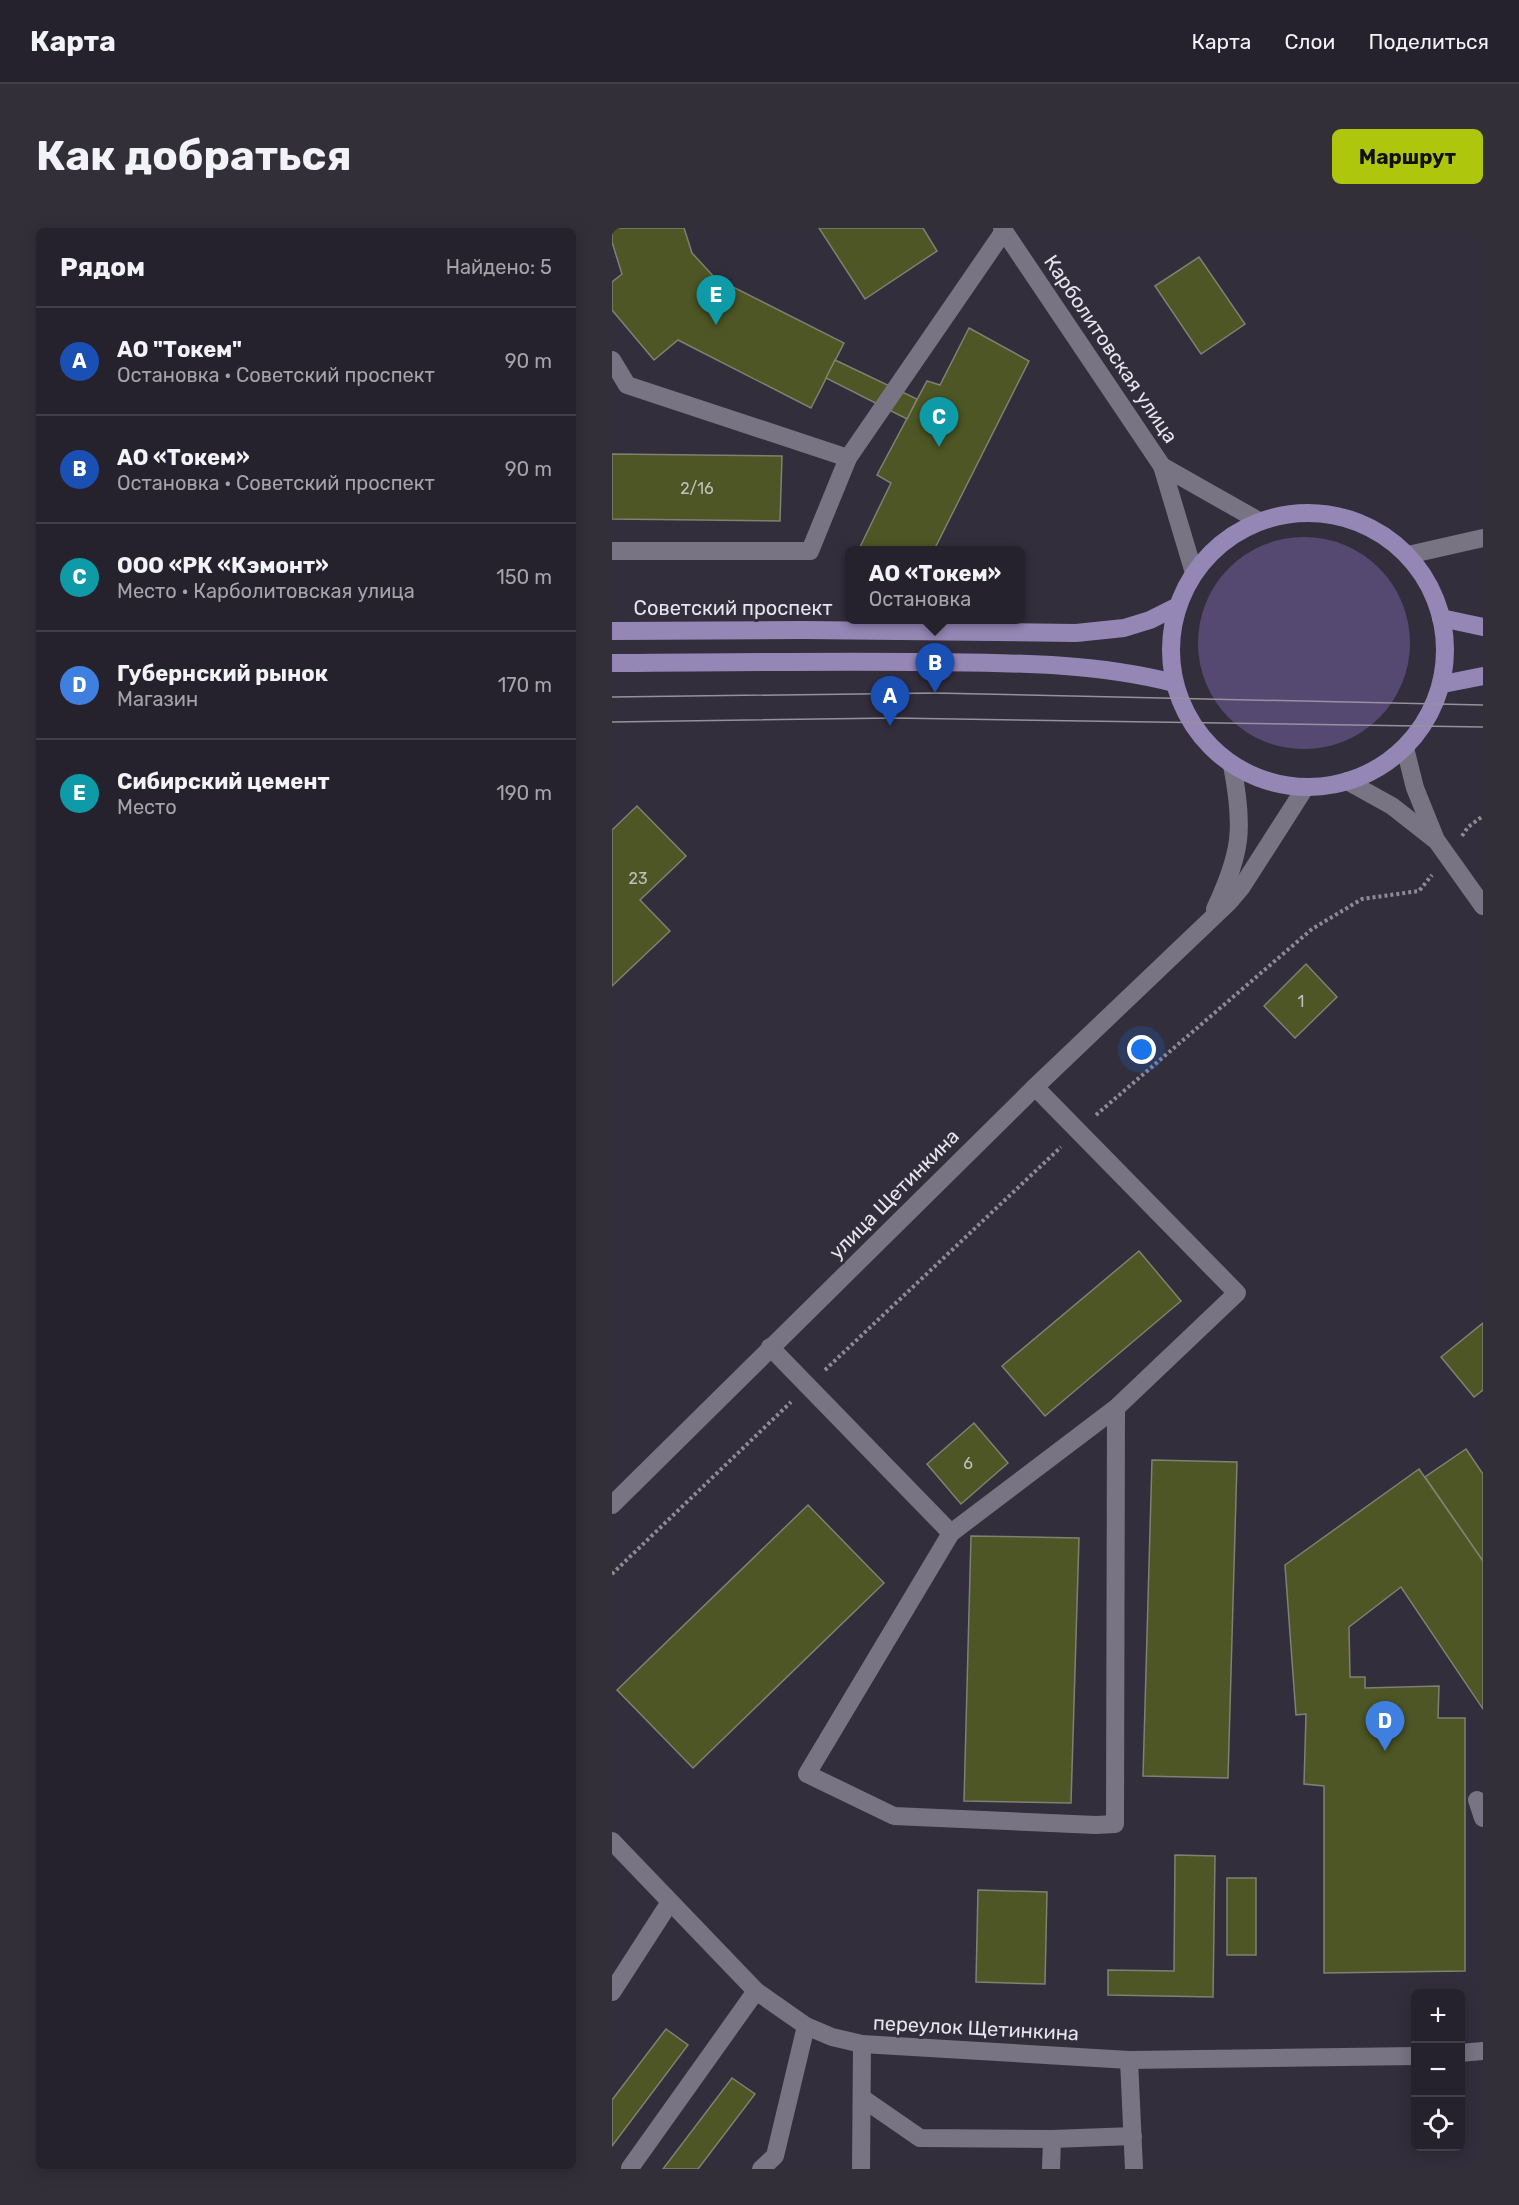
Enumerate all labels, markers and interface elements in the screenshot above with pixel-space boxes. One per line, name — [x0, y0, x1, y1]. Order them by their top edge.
text: Карта — [30, 25, 116, 58]
text: Карта — [1191, 29, 1251, 54]
text: Слои — [1284, 29, 1335, 54]
text: Поделиться — [1368, 29, 1489, 54]
button: Маршрут — [1332, 129, 1483, 184]
text: Как добраться — [36, 131, 352, 181]
street label: Карболитовская улица — [1039, 250, 1183, 448]
text: Рядом — [60, 252, 145, 283]
text: Найдено: 5 — [446, 255, 552, 279]
pin: E — [696, 276, 736, 325]
text: АО "Токем" — [117, 336, 242, 363]
text: A — [72, 349, 87, 373]
text: 90 m — [505, 349, 552, 373]
text: Остановка · Советский проспект — [117, 363, 435, 387]
pin: C — [920, 398, 958, 447]
text: АО «Токем» — [117, 444, 250, 471]
text: B — [72, 457, 87, 481]
text: 90 m — [505, 457, 552, 481]
text: Остановка · Советский проспект — [117, 471, 435, 495]
house number: 2/16 — [680, 479, 714, 498]
popup — [845, 546, 1025, 624]
text: ООО «РК «Кэмонт» — [117, 552, 329, 579]
text: АО «Токем» — [869, 560, 1001, 587]
text: C — [72, 565, 87, 589]
text: 150 m — [496, 565, 552, 589]
text: Место · Карболитовская улица — [117, 579, 415, 603]
text: Остановка — [869, 587, 971, 611]
street label: Советский проспект — [634, 596, 832, 620]
pin: B — [916, 644, 954, 693]
text: Губернский рынок — [117, 660, 328, 687]
text: D — [72, 673, 87, 697]
text: 170 m — [498, 673, 552, 697]
pin: A — [870, 676, 910, 726]
text: Магазин — [117, 687, 198, 711]
text: Сибирский цемент — [117, 768, 330, 795]
text: E — [73, 781, 86, 805]
text: 190 m — [496, 781, 552, 805]
text: Место — [117, 795, 177, 819]
house number: 23 — [628, 869, 648, 888]
house number: 1 — [1298, 992, 1304, 1011]
your location — [1127, 1035, 1156, 1064]
street label: улица Щетинкина — [824, 1124, 964, 1264]
house number: 6 — [963, 1454, 973, 1473]
pin: D — [1366, 1702, 1404, 1751]
map controls — [1411, 1989, 1465, 2151]
button: + — [1411, 1989, 1465, 2043]
street label: переулок Щетинкина — [872, 2011, 1080, 2045]
button: − — [1411, 2043, 1465, 2097]
button: locate — [1411, 2097, 1465, 2151]

